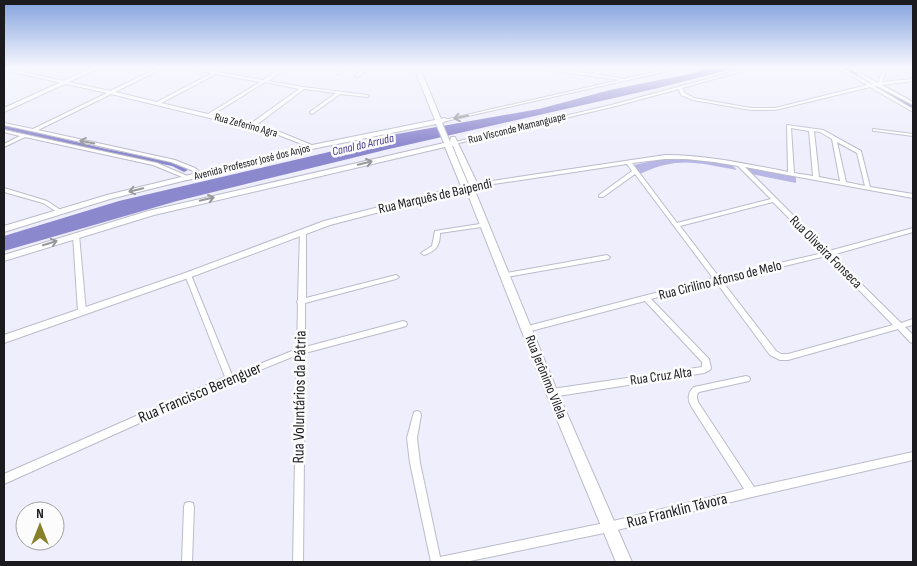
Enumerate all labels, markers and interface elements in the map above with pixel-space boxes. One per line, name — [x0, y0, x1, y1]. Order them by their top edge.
street label: Rua Zeferino Agra — [213, 110, 279, 140]
street label: Rua Visconde Mamanguape — [467, 110, 567, 146]
one-way arrow — [453, 113, 469, 122]
water label: Canal do Arruda — [331, 131, 395, 159]
one-way arrow — [80, 137, 96, 146]
street label: Avenida Professor José dos Anjos — [192, 141, 311, 183]
one-way arrow — [357, 158, 373, 167]
street label: Rua Marquês de Baipendi — [377, 175, 493, 217]
one-way arrow — [128, 186, 144, 196]
one-way arrow — [198, 194, 214, 203]
street label: Rua Oliveira Fonseca — [786, 212, 866, 292]
one-way arrow — [42, 238, 58, 248]
street label: Rua Cirilino Afonso de Melo — [657, 256, 783, 304]
street label: Rua Voluntários da Pátria — [289, 330, 311, 464]
street label: Rua Jerônimo Vilela — [521, 333, 571, 421]
street label: Rua Francisco Berenguer — [135, 358, 265, 428]
street label: Rua Cruz Alta — [629, 363, 693, 389]
street label: Rua Franklin Távora — [625, 489, 729, 533]
north arrow — [15, 501, 65, 551]
text: N — [36, 505, 44, 522]

